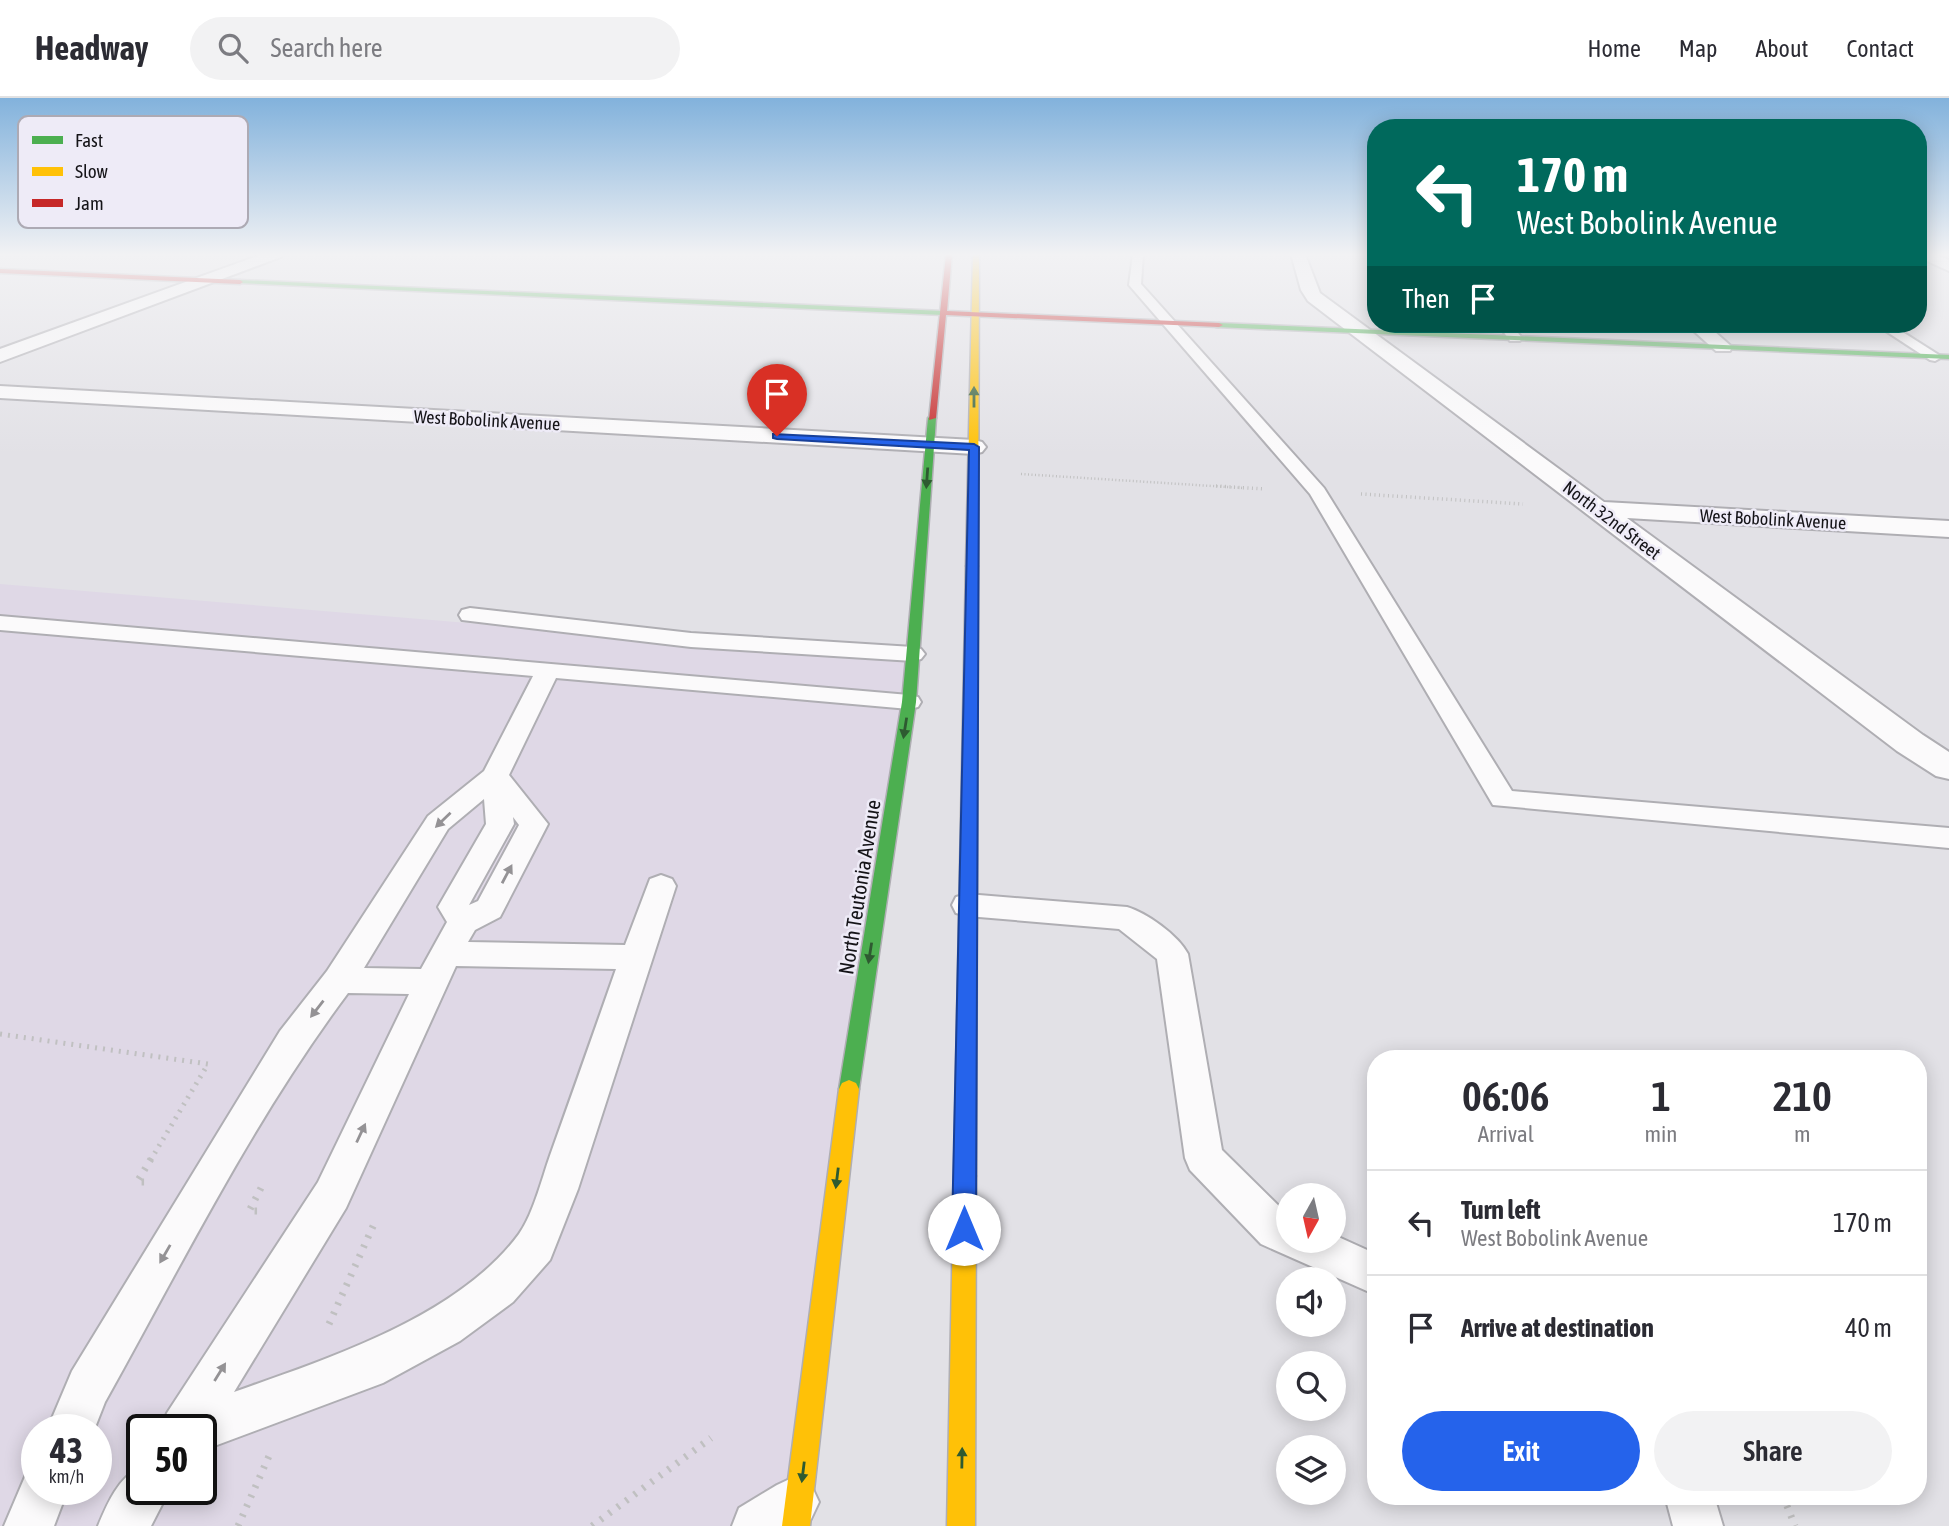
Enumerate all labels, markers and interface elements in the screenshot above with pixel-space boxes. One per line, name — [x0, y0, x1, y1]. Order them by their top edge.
search box — [190, 17, 680, 80]
text: Headway — [35, 29, 148, 67]
icon: search — [214, 29, 252, 67]
text: Search here — [270, 33, 383, 63]
text: Home — [1587, 35, 1641, 62]
text: Map — [1679, 35, 1717, 62]
text: About — [1755, 35, 1808, 62]
text: Contact — [1846, 35, 1914, 62]
legend — [18, 116, 248, 228]
text: Fast — [75, 129, 103, 151]
text: 170 m — [1517, 146, 1628, 202]
icon: left — [1402, 147, 1493, 238]
text: Slow — [75, 160, 109, 182]
text: Jam — [75, 192, 104, 214]
text: West Bobolink Avenue — [1517, 204, 1777, 241]
icon: arrive — [1464, 280, 1502, 318]
text: Then — [1402, 284, 1450, 314]
pin — [747, 364, 807, 436]
icon: arrive — [758, 375, 796, 413]
one-way arrow — [968, 386, 980, 408]
street label: West Bobolink Avenue — [413, 406, 561, 434]
one-way arrow — [921, 467, 932, 489]
street label: North 32nd Street — [1559, 476, 1665, 564]
street label: West Bobolink Avenue — [1699, 505, 1847, 533]
one-way arrow — [899, 718, 910, 740]
street label: North Teutonia Avenue — [833, 798, 885, 976]
one-way arrow — [435, 812, 452, 828]
one-way arrow — [502, 864, 513, 884]
one-way arrow — [864, 942, 875, 964]
one-way arrow — [310, 1000, 324, 1018]
text: 06:06 — [1462, 1072, 1549, 1120]
text: 1 — [1651, 1072, 1671, 1120]
text: 210 — [1773, 1072, 1832, 1120]
text: Arrival — [1478, 1121, 1534, 1147]
text: min — [1645, 1121, 1678, 1147]
text: m — [1794, 1121, 1811, 1147]
one-way arrow — [355, 1123, 367, 1143]
one-way arrow — [832, 1168, 843, 1190]
north arrow — [1276, 1183, 1346, 1253]
map controls — [1276, 1183, 1346, 1505]
position arrow — [927, 1192, 1001, 1266]
text: Turn left — [1461, 1195, 1541, 1225]
icon: left — [1402, 1204, 1440, 1242]
text: 170 m — [1833, 1208, 1892, 1238]
text: West Bobolink Avenue — [1461, 1225, 1648, 1251]
one-way arrow — [158, 1244, 171, 1263]
button: sound — [1276, 1267, 1346, 1337]
icon: arrive — [1402, 1309, 1440, 1347]
text: Arrive at destination — [1461, 1313, 1654, 1343]
text: 40 m — [1845, 1313, 1892, 1343]
button: search — [1276, 1351, 1346, 1421]
one-way arrow — [214, 1362, 227, 1382]
button: Exit — [1402, 1411, 1640, 1491]
button: Share — [1654, 1411, 1892, 1491]
speed limit sign: 50 — [126, 1414, 217, 1505]
text: 43 — [50, 1430, 83, 1470]
button: layers — [1276, 1435, 1346, 1505]
one-way arrow — [956, 1447, 968, 1469]
one-way arrow — [797, 1461, 808, 1483]
text: km/h — [49, 1466, 84, 1487]

